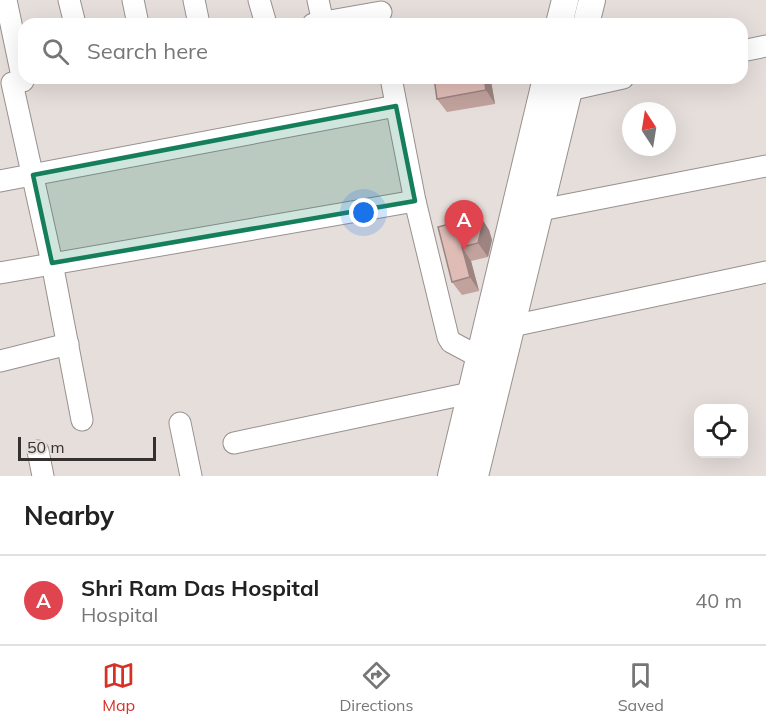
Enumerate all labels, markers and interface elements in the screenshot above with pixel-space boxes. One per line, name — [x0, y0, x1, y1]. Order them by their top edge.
search box — [18, 18, 748, 84]
icon: search — [39, 35, 72, 68]
text: Search here — [87, 37, 208, 65]
north arrow — [622, 102, 676, 156]
your location — [349, 198, 378, 227]
pin: A — [444, 200, 484, 250]
map controls — [694, 404, 748, 458]
button: locate — [694, 404, 748, 458]
scale bar — [18, 434, 156, 462]
text: 50 m — [27, 437, 64, 457]
text: Nearby — [24, 499, 114, 532]
text: Shri Ram Das Hospital — [81, 574, 319, 602]
text: A — [36, 588, 51, 613]
text: 40 m — [695, 588, 742, 613]
text: Hospital — [81, 602, 158, 627]
tab: Map — [102, 659, 135, 715]
tab: Directions — [339, 659, 413, 715]
tab: Saved — [618, 659, 664, 715]

